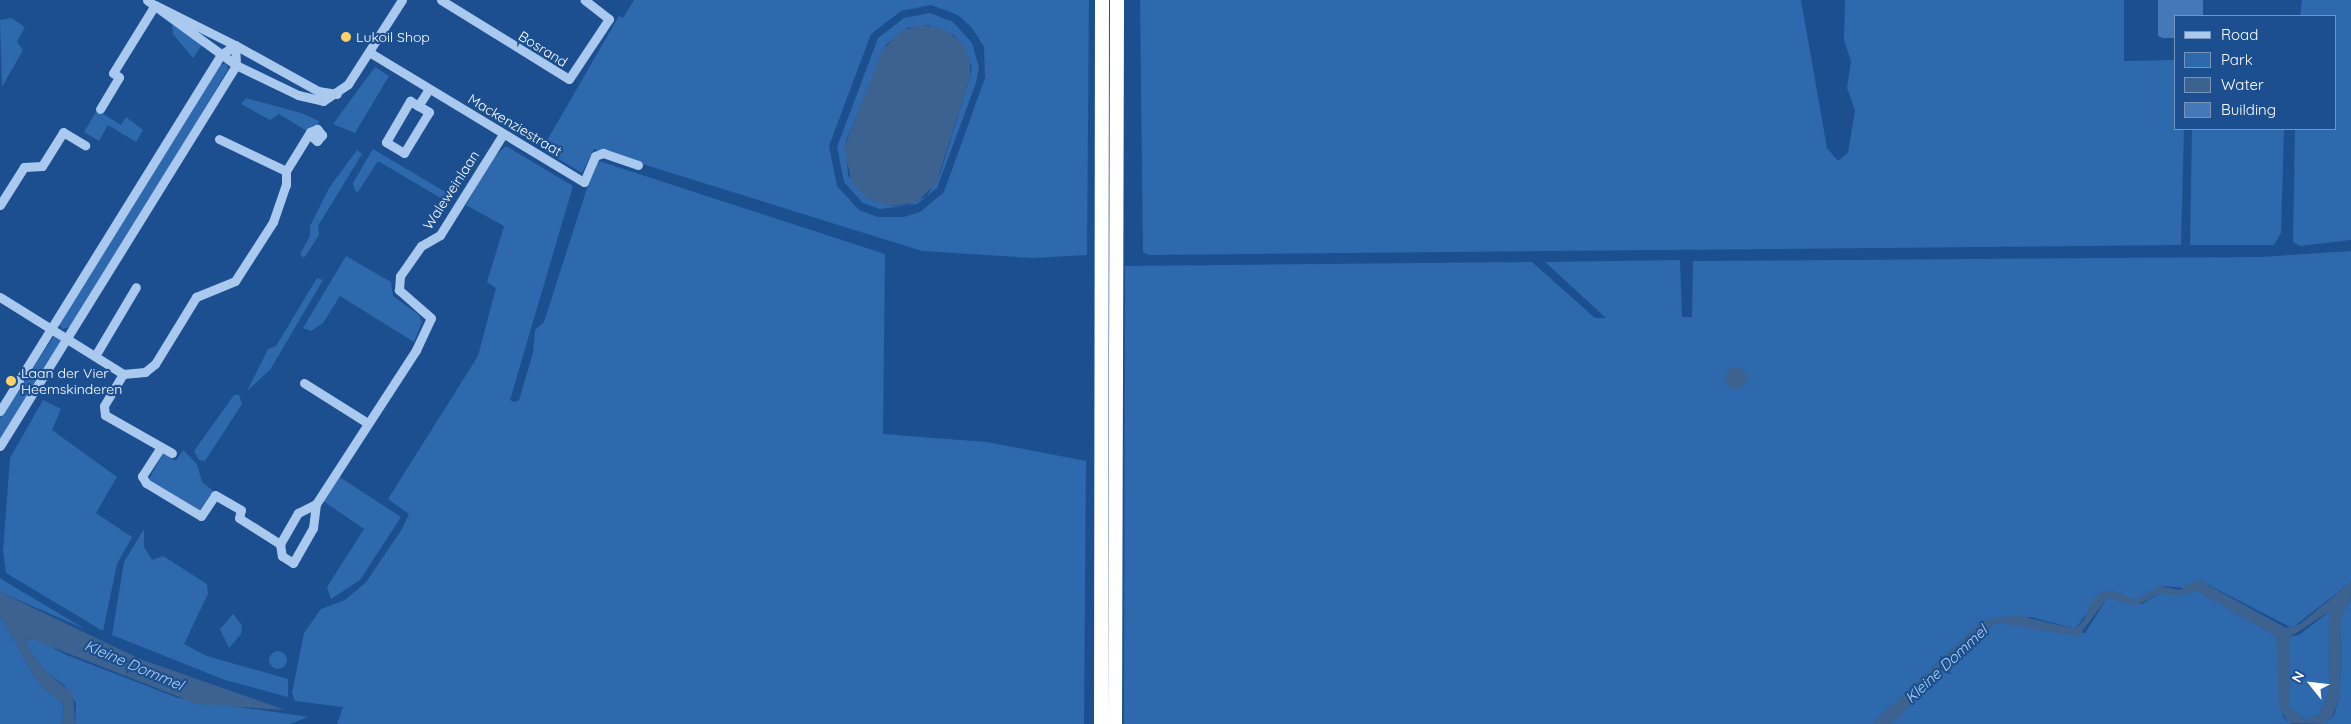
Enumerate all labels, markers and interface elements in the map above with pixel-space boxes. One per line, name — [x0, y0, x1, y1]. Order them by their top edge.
legend — [2174, 15, 2336, 130]
text: Road — [2221, 25, 2258, 44]
street label: Bosrand — [515, 27, 571, 71]
place label: Lukoil Shop — [356, 29, 430, 45]
marker: Lukoil Shop — [340, 31, 352, 43]
text: Park — [2221, 50, 2253, 69]
text: Water — [2221, 75, 2264, 94]
street label: Mackenziestraat — [465, 90, 565, 160]
text: Building — [2221, 100, 2276, 119]
street label: Waleweinlaan — [419, 147, 483, 233]
place label: Laan der Vier Heemskinderen — [21, 365, 122, 398]
marker: Laan der Vier Heemskinderen — [5, 375, 17, 387]
water label: Kleine Dommel — [1901, 621, 1991, 707]
water label: Kleine Dommel — [82, 636, 186, 694]
north arrow — [2286, 659, 2336, 709]
text: N — [2288, 668, 2308, 686]

